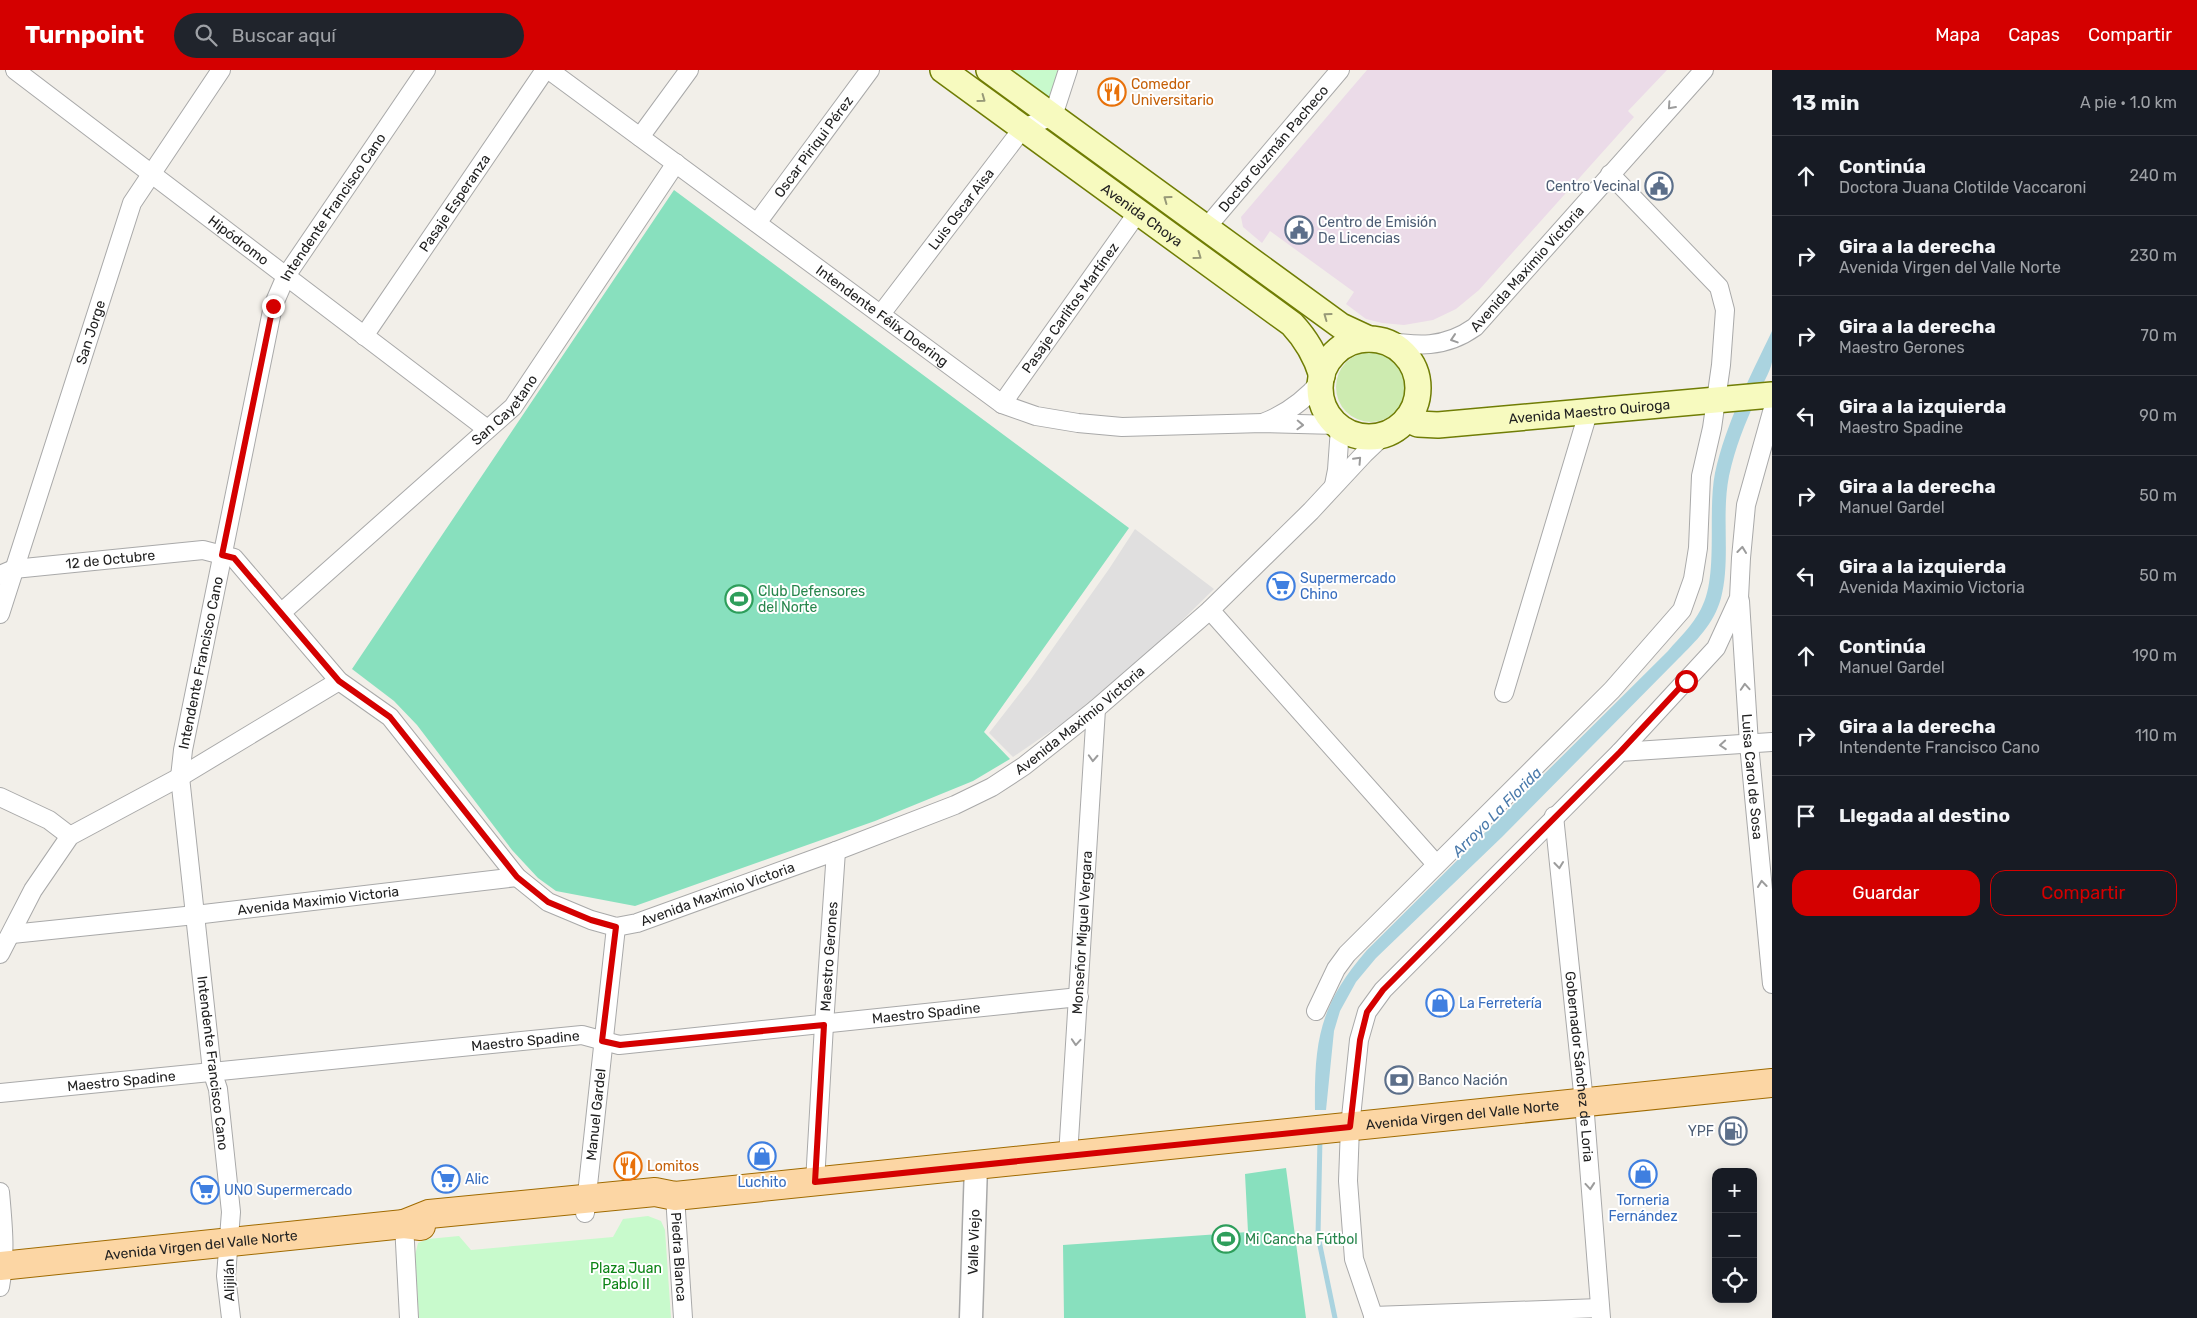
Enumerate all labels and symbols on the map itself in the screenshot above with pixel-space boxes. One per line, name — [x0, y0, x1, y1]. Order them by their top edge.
place label: Comedor Universitario — [1131, 76, 1214, 109]
restaurant icon: Comedor Universitario — [1097, 77, 1127, 107]
street label: Doctor Guzmán Pacheco — [1215, 82, 1332, 216]
street label: Oscar Piriqui Pérez — [771, 93, 857, 201]
one-way arrow — [976, 93, 985, 101]
one-way arrow — [1668, 101, 1677, 110]
street label: Intendente Francisco Cano — [277, 130, 390, 284]
street label: Pasaje Esperanza — [416, 151, 494, 255]
street label: Luis Oscar Aisa — [925, 165, 998, 253]
public building icon: Centro Vecinal — [1644, 171, 1674, 201]
place label: Centro Vecinal — [1546, 178, 1640, 195]
street label: Avenida Choya — [1098, 180, 1186, 250]
one-way arrow — [1164, 197, 1173, 205]
street label: Avenida Maximio Victoria — [1467, 203, 1588, 335]
street label: Hipódromo — [205, 212, 272, 269]
place label: Centro de Emisión De Licencias — [1318, 214, 1437, 247]
public building icon: Centro de Emisión De Licencias — [1284, 215, 1314, 245]
street label: Pasaje Carlitos Martínez — [1019, 239, 1123, 377]
one-way arrow — [1193, 250, 1202, 259]
street label: Intendente Félix Doering — [812, 262, 951, 370]
route end — [262, 295, 285, 318]
street label: San Jorge — [73, 298, 109, 367]
one-way arrow — [1323, 313, 1333, 322]
one-way arrow — [1450, 334, 1459, 344]
street label: San Cayetano — [468, 372, 541, 449]
street label: Avenida Maestro Quiroga — [1508, 396, 1671, 428]
one-way arrow — [1296, 419, 1304, 430]
one-way arrow — [1352, 456, 1361, 465]
one-way arrow — [1736, 545, 1747, 553]
street label: 12 de Octubre — [65, 547, 156, 573]
place label: Supermercado Chino — [1300, 570, 1396, 603]
supermarket icon: Supermercado Chino — [1266, 571, 1296, 601]
street label: Intendente Francisco Cano — [175, 575, 227, 751]
place label: Club Defensores del Norte — [758, 583, 865, 616]
sports icon: Club Defensores del Norte — [724, 584, 754, 614]
street label: Avenida Maximio Victoria — [1012, 663, 1148, 779]
route start — [1675, 670, 1698, 693]
one-way arrow — [1740, 683, 1751, 691]
street label: Luisa Carol de Sosa — [1738, 713, 1766, 840]
one-way arrow — [1719, 740, 1727, 751]
one-way arrow — [1088, 754, 1099, 762]
water label: Arroyo La Florida — [1448, 763, 1546, 861]
street label: Monseñor Miguel Vergara — [1069, 850, 1096, 1015]
street label: Avenida Maximio Victoria — [638, 859, 797, 930]
one-way arrow — [1553, 861, 1564, 869]
one-way arrow — [1757, 879, 1768, 887]
street label: Avenida Maximio Victoria — [236, 883, 400, 919]
street label: Maestro Gerones — [817, 901, 841, 1012]
street label: Gobernador Sánchez de Loria — [1561, 970, 1597, 1163]
street label: Intendente Francisco Cano — [193, 975, 232, 1151]
shop icon: La Ferretería — [1425, 988, 1455, 1018]
place label: La Ferretería — [1459, 995, 1542, 1012]
street label: Maestro Spadine — [871, 999, 981, 1028]
street label: Maestro Spadine — [470, 1027, 581, 1055]
one-way arrow — [1070, 1039, 1081, 1047]
bank icon: Banco Nación — [1384, 1065, 1414, 1095]
street label: Maestro Spadine — [66, 1068, 177, 1095]
street label: Manuel Gardel — [583, 1068, 610, 1162]
place label: Banco Nación — [1418, 1072, 1508, 1089]
street label: Avenida Virgen del Valle Norte — [1365, 1097, 1560, 1134]
fuel station icon: YPF — [1718, 1116, 1748, 1146]
place label: YPF — [1688, 1123, 1714, 1140]
shop icon: Luchito — [747, 1141, 777, 1171]
restaurant icon: Lomitos — [613, 1151, 643, 1181]
place label: Lomitos — [647, 1158, 699, 1175]
shop icon: Torneria Fernández — [1628, 1159, 1658, 1189]
supermarket icon: Alic — [431, 1164, 461, 1194]
place label: Alic — [465, 1171, 489, 1188]
place label: Luchito — [737, 1174, 787, 1191]
supermarket icon: UNO Supermercado — [190, 1175, 220, 1205]
place label: UNO Supermercado — [224, 1182, 352, 1199]
one-way arrow — [1585, 1182, 1596, 1190]
place label: Torneria Fernández — [1608, 1192, 1678, 1225]
street label: Valle Viejo — [964, 1209, 984, 1275]
street label: Piedra Blanca — [667, 1212, 690, 1302]
sports icon: Mi Cancha Fútbol — [1211, 1224, 1241, 1254]
street label: Avenida Virgen del Valle Norte — [103, 1227, 299, 1264]
place label: Mi Cancha Fútbol — [1245, 1231, 1358, 1248]
street label: Alijilán — [221, 1258, 238, 1302]
park label: Plaza Juan Pablo II — [590, 1260, 662, 1293]

